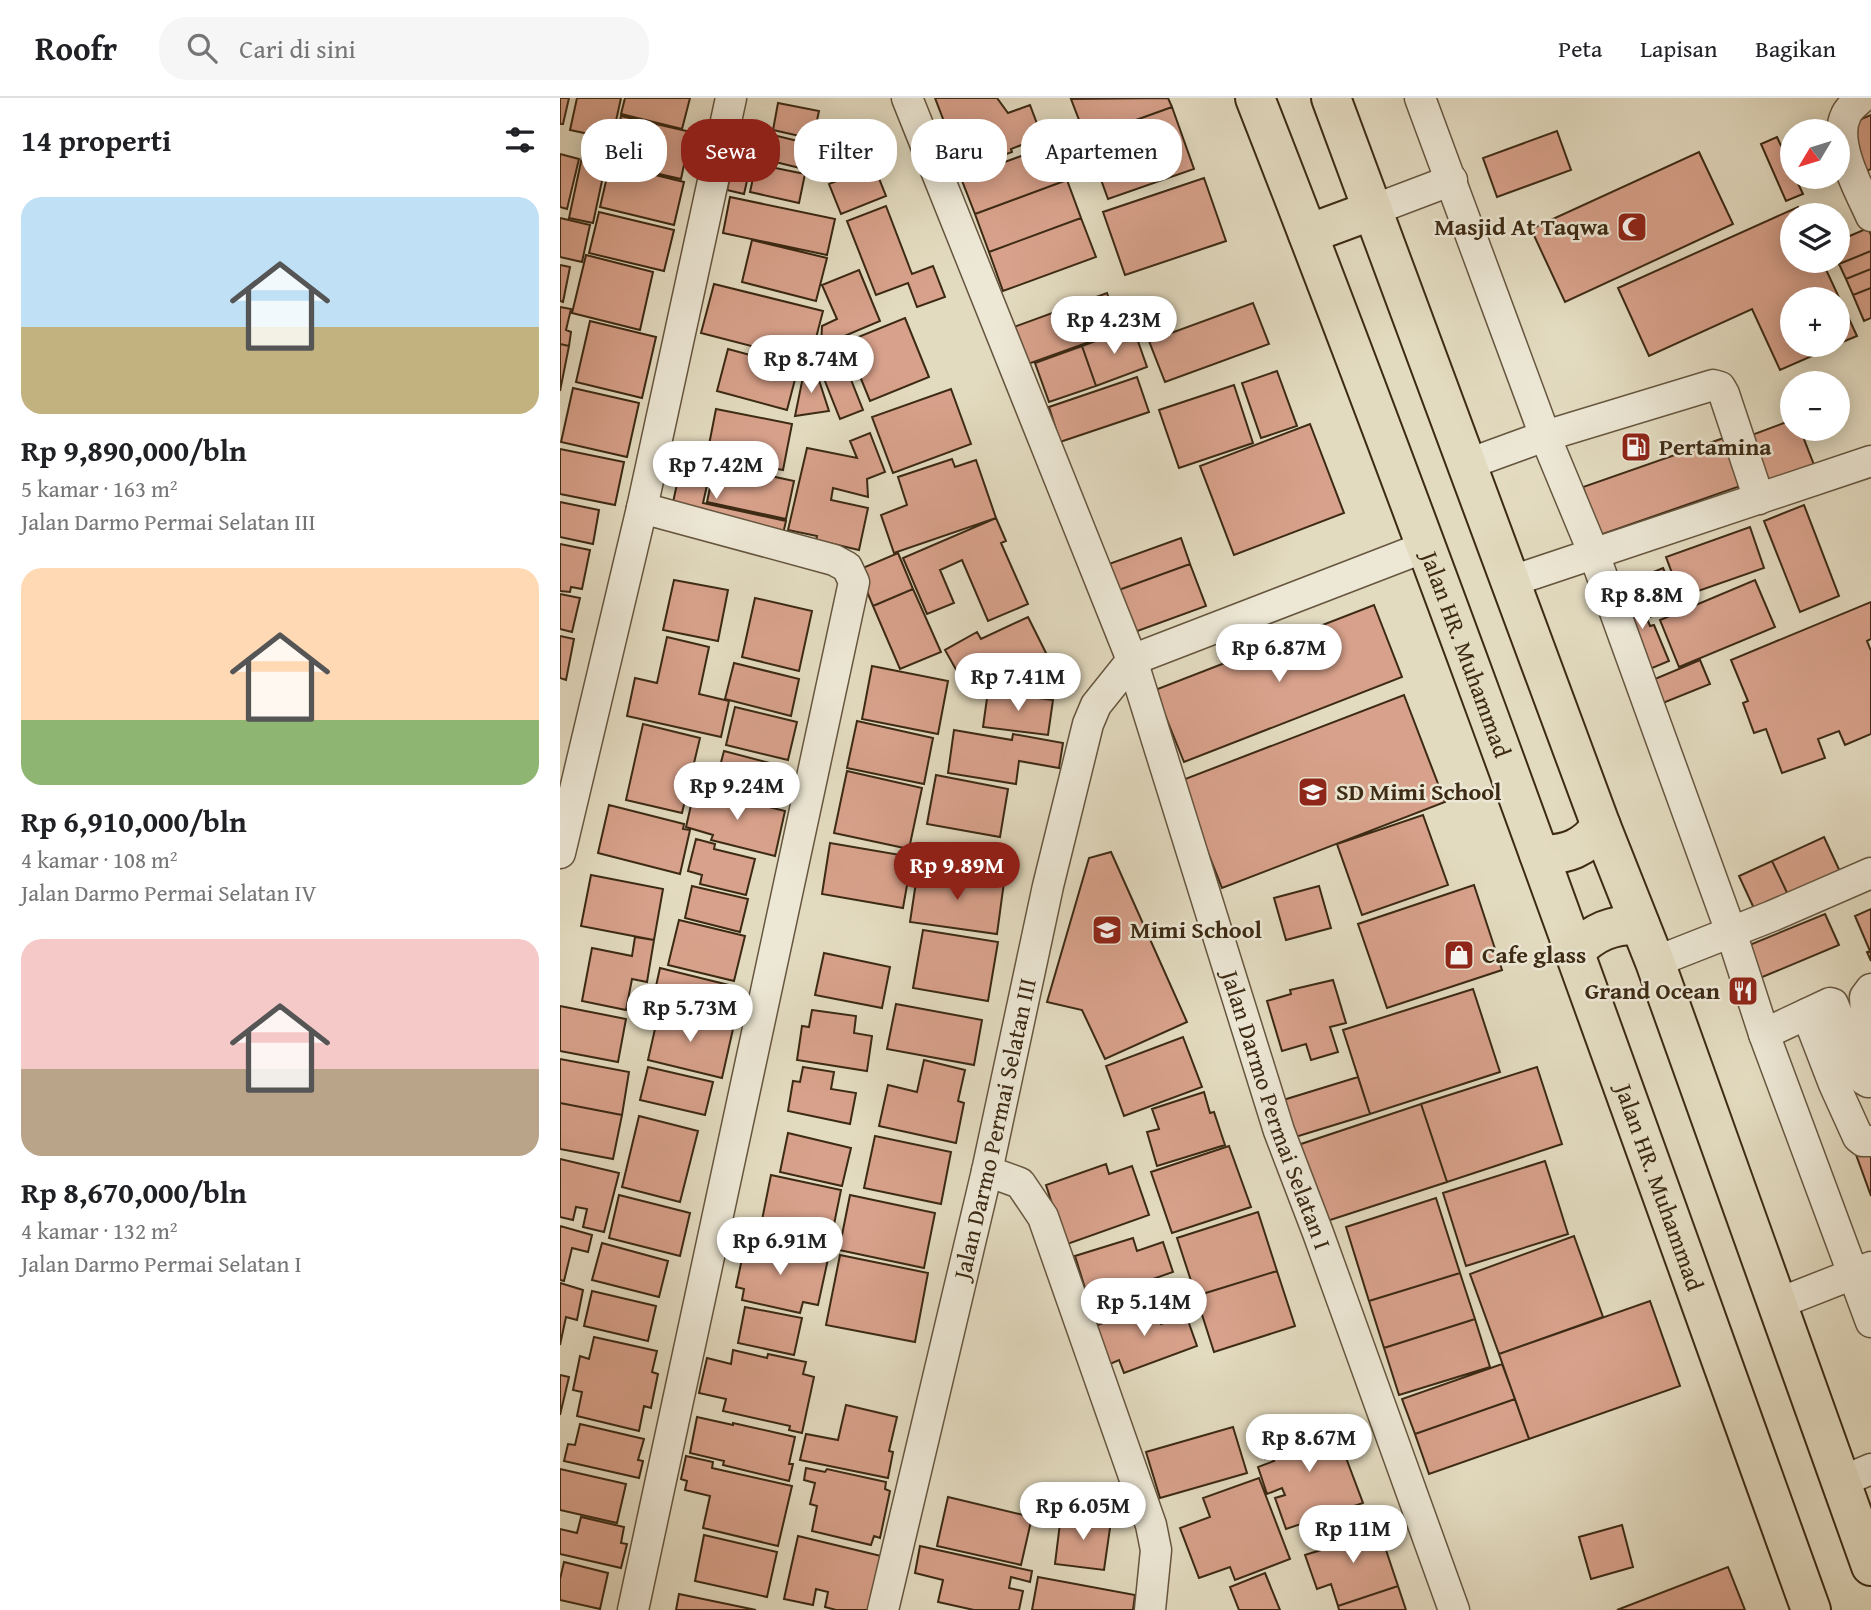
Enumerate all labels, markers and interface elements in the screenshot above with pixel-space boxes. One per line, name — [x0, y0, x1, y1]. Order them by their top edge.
search box — [159, 17, 649, 80]
text: Roofr — [35, 24, 117, 72]
icon: search — [183, 29, 221, 67]
text: Cari di sini — [239, 29, 356, 68]
text: Peta — [1558, 31, 1602, 66]
text: Lapisan — [1640, 31, 1717, 66]
text: Bagikan — [1755, 31, 1836, 66]
text: 14 properti — [21, 118, 171, 162]
chip: Beli — [581, 119, 667, 182]
chip: Sewa — [681, 119, 780, 182]
chip: Filter — [794, 119, 897, 182]
chip: Baru — [911, 119, 1007, 182]
chip: Apartemen — [1021, 119, 1182, 182]
north arrow — [1780, 119, 1850, 189]
map controls — [1780, 119, 1850, 441]
icon: filters — [501, 121, 539, 159]
button: layers — [1780, 203, 1850, 273]
place label: Masjid At Taqwa — [1434, 209, 1610, 244]
mosque icon: Masjid At Taqwa — [1615, 210, 1649, 244]
icon: home — [217, 243, 343, 369]
button: + — [1780, 287, 1850, 357]
pin: Rp 4.23M — [1042, 296, 1186, 356]
text: Rp 4.23M — [1067, 302, 1161, 335]
pin: Rp 8.74M — [739, 336, 883, 395]
text: Rp 8.74M — [764, 341, 858, 374]
button: − — [1780, 371, 1850, 441]
text: Rp 9,890,000/bln — [21, 428, 247, 472]
place label: Pertamina — [1659, 429, 1772, 464]
fuel station icon: Pertamina — [1619, 430, 1653, 464]
pin: Rp 7.42M — [644, 442, 788, 501]
text: Rp 7.42M — [669, 447, 763, 480]
text: 5 kamar · 163 m² — [21, 472, 178, 505]
text: Jalan Darmo Permai Selatan III — [21, 505, 316, 538]
street label: Jalan HR. Muhammad — [1411, 543, 1520, 762]
pin: Rp 8.8M — [1577, 572, 1707, 631]
text: Rp 8.8M — [1601, 577, 1683, 610]
icon: home — [217, 614, 343, 740]
pin: Rp 6.87M — [1207, 624, 1351, 684]
text: Rp 6.87M — [1232, 630, 1326, 663]
pin: Rp 7.41M — [946, 654, 1090, 713]
text: Rp 7.41M — [971, 659, 1065, 692]
pin: Rp 9.24M — [665, 762, 809, 822]
text: Rp 9.24M — [690, 768, 784, 801]
place label: SD Mimi School — [1336, 774, 1502, 809]
school or university icon: SD Mimi School — [1296, 775, 1330, 809]
text: Rp 6,910,000/bln — [21, 799, 247, 843]
pin: Rp 9.89M — [885, 842, 1029, 902]
text: 4 kamar · 108 m² — [21, 843, 178, 876]
text: Rp 9.89M — [910, 848, 1004, 881]
text: Jalan Darmo Permai Selatan IV — [21, 876, 317, 909]
place label: Mimi School — [1130, 912, 1262, 947]
school or university icon: Mimi School — [1090, 913, 1124, 947]
place label: Cafe glass — [1482, 937, 1586, 972]
shop icon: Cafe glass — [1442, 938, 1476, 972]
street label: Jalan Darmo Permai Selatan I — [1212, 963, 1341, 1254]
place label: Grand Ocean — [1585, 973, 1720, 1008]
restaurant icon: Grand Ocean — [1726, 974, 1760, 1008]
street label: Jalan Darmo Permai Selatan III — [943, 975, 1045, 1286]
pin: Rp 5.73M — [618, 984, 762, 1044]
icon: home — [217, 985, 343, 1111]
text: Rp 5.73M — [643, 990, 737, 1023]
street label: Jalan HR. Muhammad — [1605, 1076, 1713, 1296]
text: Rp 8,670,000/bln — [21, 1170, 247, 1214]
text: 4 kamar · 132 m² — [21, 1214, 178, 1247]
pin: Rp 6.91M — [708, 1218, 852, 1277]
text: Rp 6.91M — [733, 1223, 827, 1256]
text: Jalan Darmo Permai Selatan I — [21, 1247, 302, 1280]
pin: Rp 5.14M — [1072, 1278, 1216, 1338]
text: Rp 5.14M — [1097, 1284, 1191, 1317]
pin: Rp 8.67M — [1237, 1414, 1381, 1474]
text: Rp 8.67M — [1262, 1420, 1356, 1453]
pin: Rp 6.05M — [1011, 1482, 1155, 1542]
text: Rp 6.05M — [1036, 1488, 1130, 1521]
pin: Rp 11M — [1296, 1506, 1410, 1565]
text: Rp 11M — [1315, 1511, 1391, 1544]

